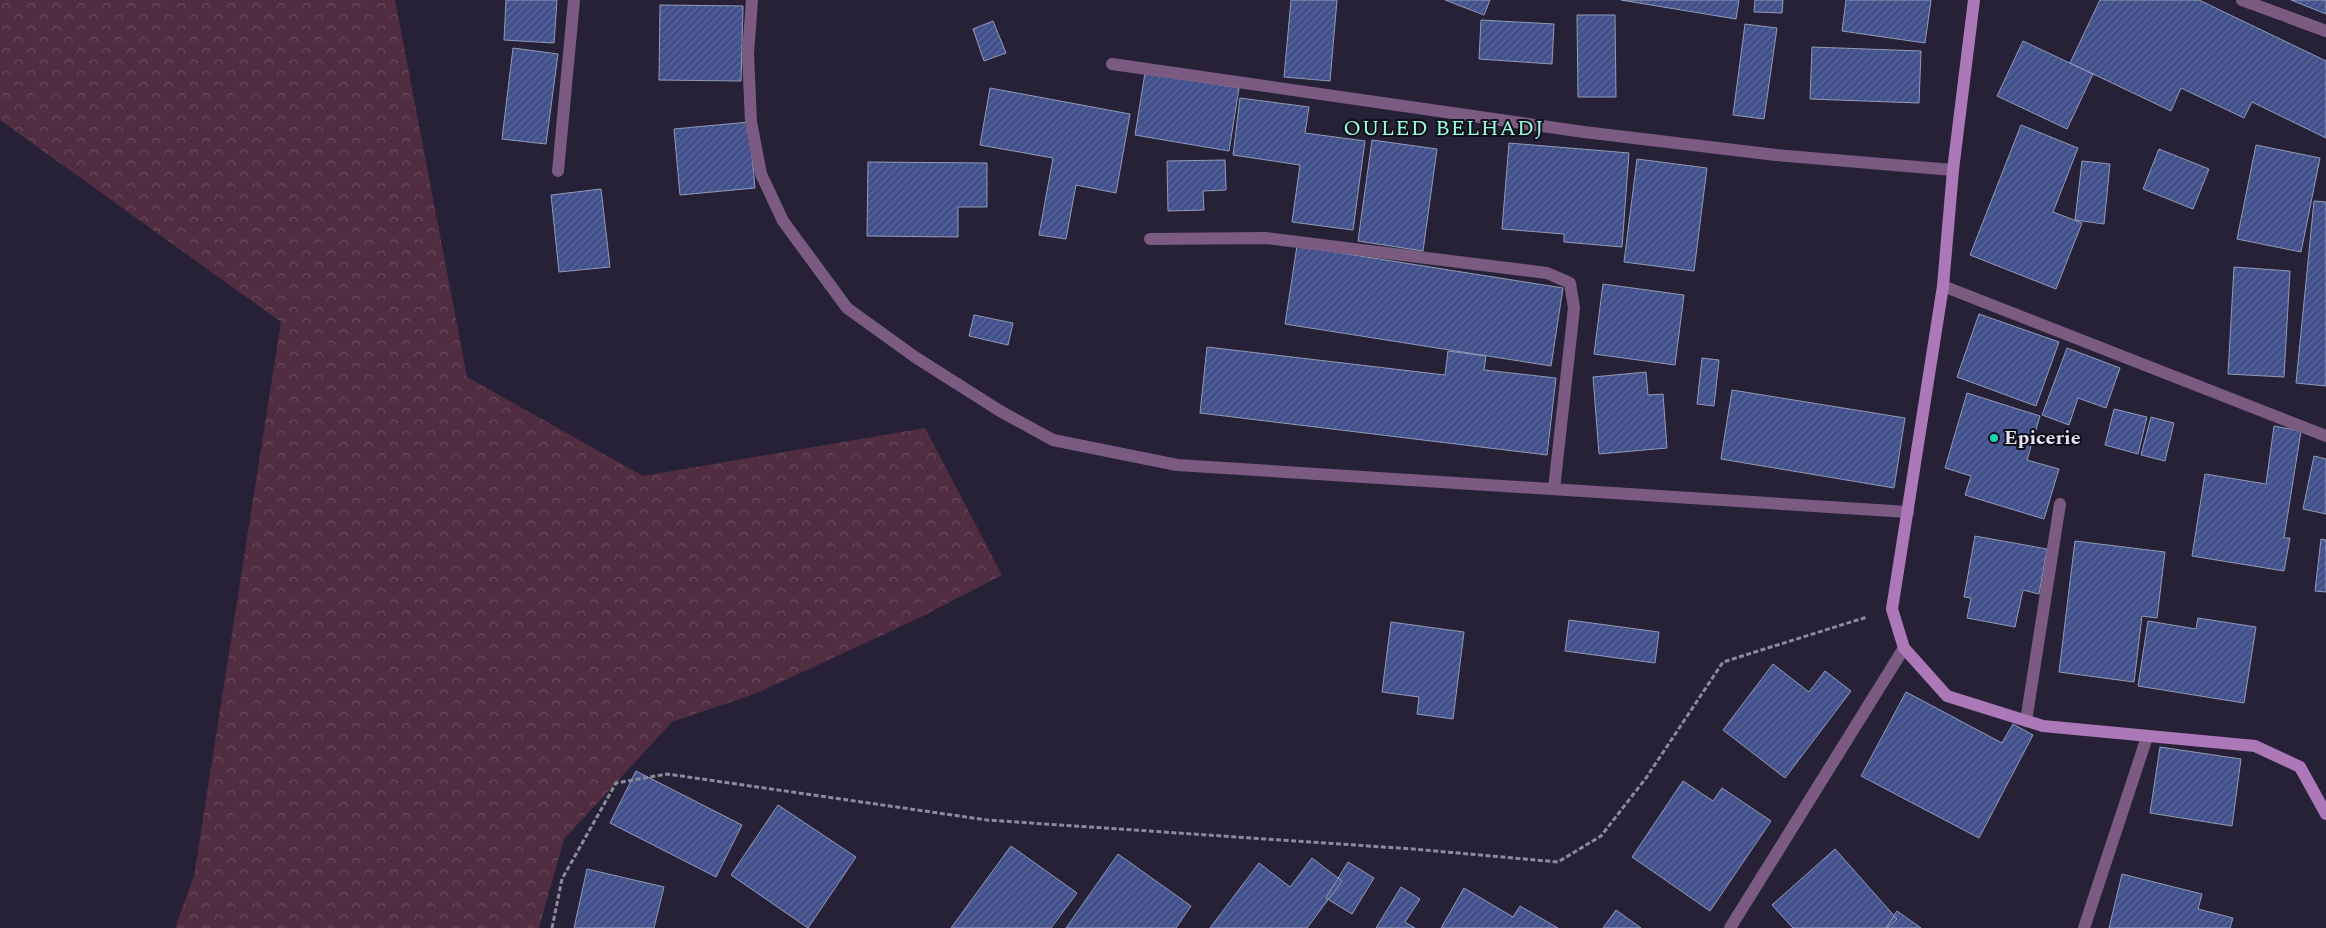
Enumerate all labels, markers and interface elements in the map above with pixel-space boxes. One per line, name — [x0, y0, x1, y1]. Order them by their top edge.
district label: OULED BELHADJ — [1343, 112, 1545, 145]
place label: Epicerie — [2004, 423, 2081, 453]
marker: Epicerie — [1988, 432, 2000, 444]

